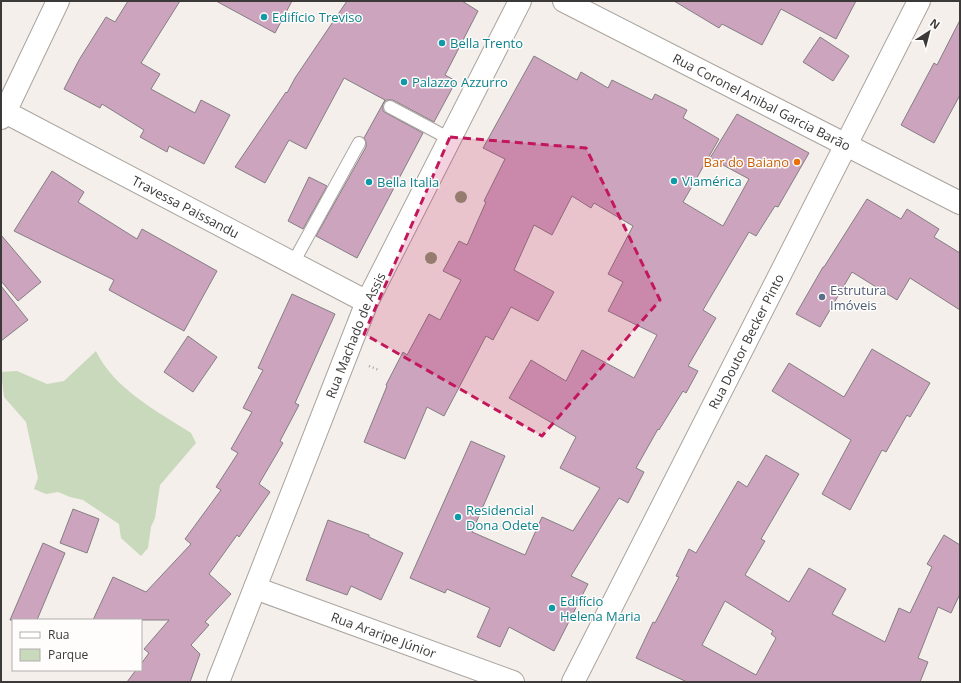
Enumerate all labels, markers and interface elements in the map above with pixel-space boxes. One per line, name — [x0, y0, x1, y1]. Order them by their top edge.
place label: Edifício Treviso — [272, 8, 363, 26]
marker: Edifício Treviso — [259, 12, 269, 22]
north arrow — [909, 12, 949, 52]
text: N — [927, 15, 943, 32]
place label: Bella Trento — [450, 34, 523, 52]
marker: Bella Trento — [437, 38, 447, 48]
street label: Rua Coronel Anibal Garcia Barão — [670, 49, 854, 155]
place label: Palazzo Azzurro — [412, 73, 508, 91]
marker: Palazzo Azzurro — [399, 77, 409, 87]
place label: Bar do Baiano — [704, 153, 789, 171]
marker: Bar do Baiano — [792, 157, 802, 167]
street label: Travessa Paissandu — [129, 171, 242, 242]
place label: Viamérica — [682, 172, 742, 190]
place label: Bella Italia — [377, 173, 439, 191]
marker: Viamérica — [669, 176, 679, 186]
marker: Bella Italia — [364, 177, 374, 187]
street label: Rua Machado de Assis — [321, 269, 390, 401]
street label: Rua Doutor Becker Pinto — [704, 271, 788, 412]
place label: Estrutura Imóveis — [830, 281, 886, 314]
marker: Estrutura Imóveis — [817, 292, 827, 302]
place label: Residencial Dona Odete — [466, 501, 539, 534]
marker: Residencial Dona Odete — [453, 512, 463, 522]
place label: Edifício Helena Maria — [560, 592, 641, 625]
marker: Edifício Helena Maria — [547, 603, 557, 613]
street label: Rua Araripe Júnior — [329, 608, 439, 663]
legend — [12, 619, 142, 671]
text: Rua — [48, 626, 69, 643]
text: Parque — [48, 646, 88, 663]

